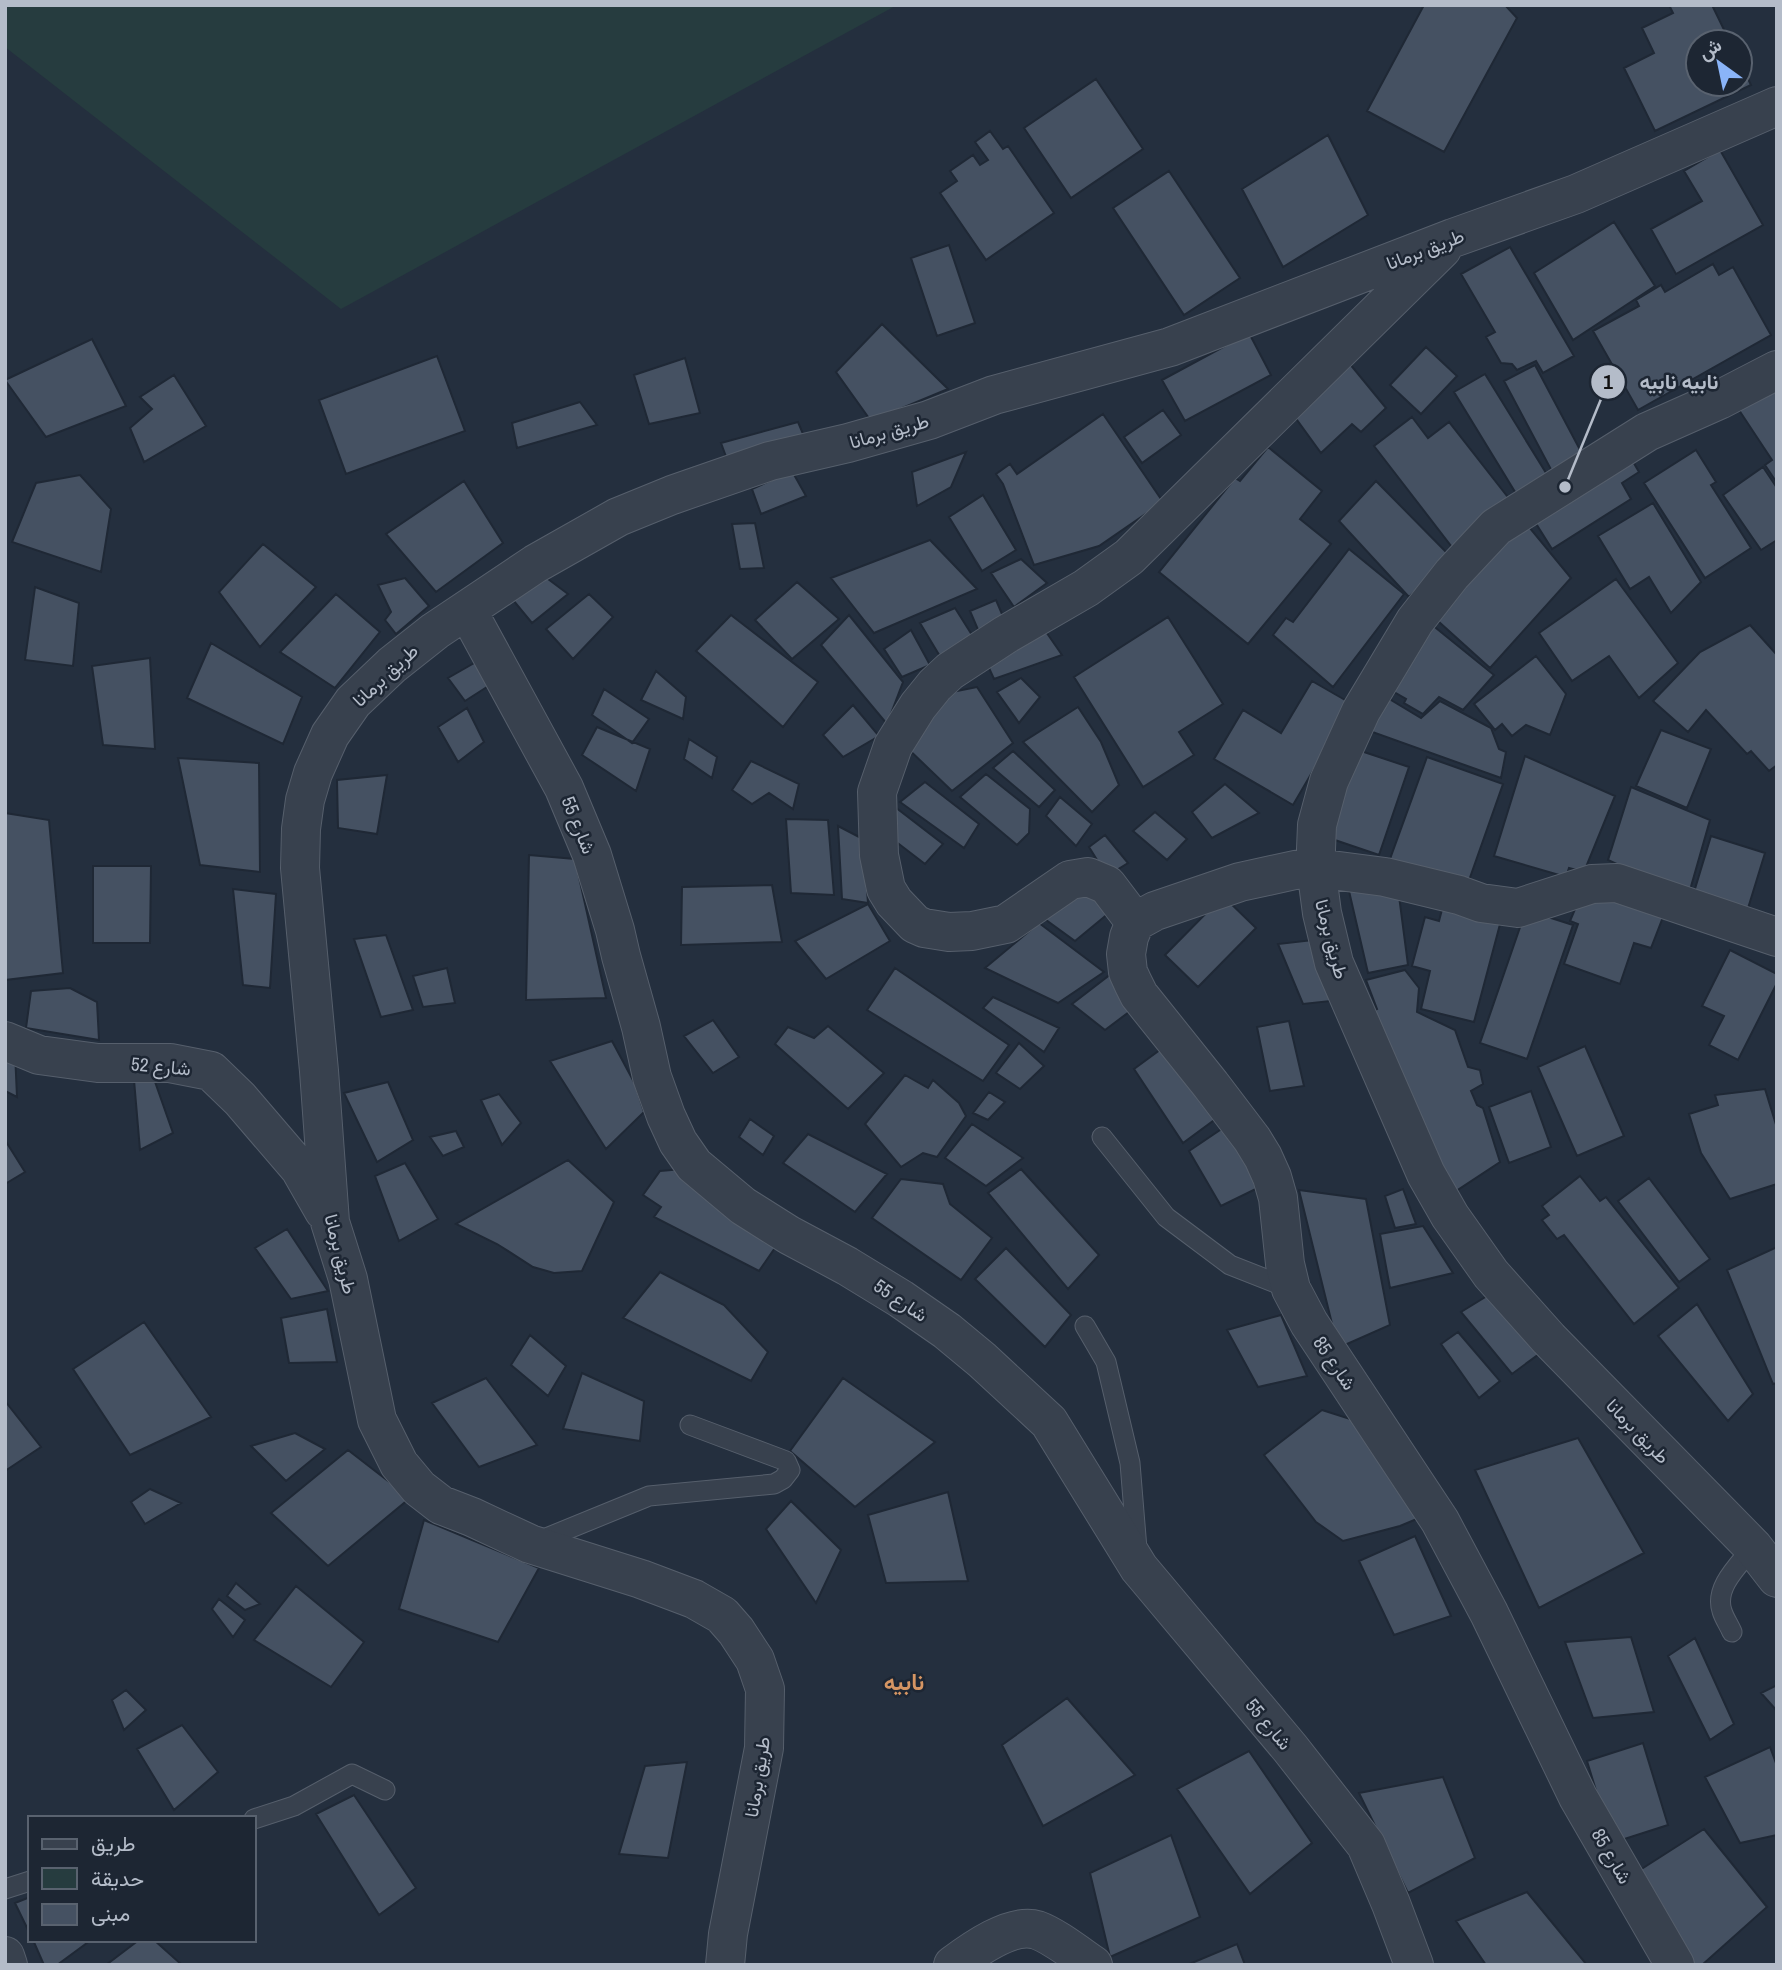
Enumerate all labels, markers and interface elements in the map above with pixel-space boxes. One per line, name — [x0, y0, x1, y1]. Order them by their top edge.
north arrow — [1684, 28, 1754, 98]
text: ش — [1693, 32, 1727, 66]
street label: طريق برمانا — [1382, 222, 1468, 276]
callout: نابيه نابيه — [1590, 361, 1733, 403]
text: 1 — [1603, 367, 1613, 396]
text: نابيه نابيه — [1639, 367, 1719, 396]
street label: طريق برمانا — [846, 407, 932, 455]
street label: طريق برمانا — [346, 638, 424, 712]
street label: شارع 55 — [556, 792, 602, 858]
street label: طريق برمانا — [1309, 896, 1355, 982]
street label: شارع 52 — [130, 1050, 192, 1082]
street label: طريق برمانا — [319, 1211, 363, 1297]
street label: شارع 55 — [869, 1272, 933, 1328]
street label: شارع 85 — [1307, 1331, 1363, 1395]
street label: طريق برمانا — [1600, 1393, 1676, 1469]
district label: نابيه — [884, 1666, 924, 1697]
street label: شارع 55 — [1240, 1693, 1298, 1755]
street label: طريق برمانا — [738, 1735, 776, 1819]
legend — [28, 1816, 256, 1942]
street label: شارع 85 — [1586, 1824, 1638, 1888]
text: طريق — [91, 1829, 136, 1858]
text: حديقة — [91, 1864, 144, 1893]
text: مبنى — [91, 1899, 130, 1928]

